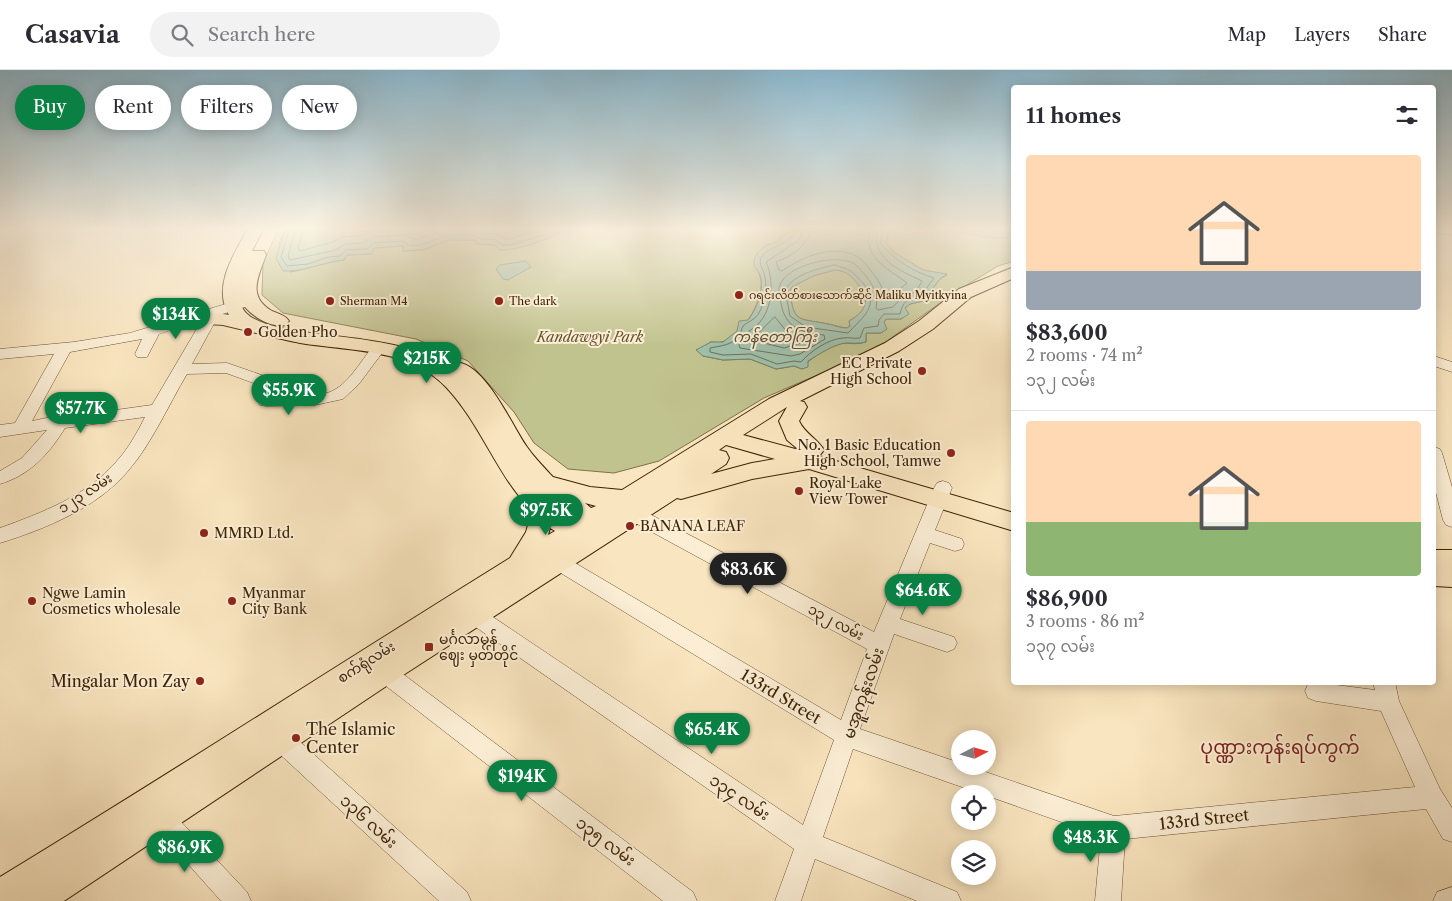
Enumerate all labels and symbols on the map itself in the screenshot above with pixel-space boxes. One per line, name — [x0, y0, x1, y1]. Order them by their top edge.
place label: ဂရင်းလိတ်စားသောက်ဆိုင် Maliku Myitkyina — [749, 288, 967, 304]
marker: ဂရင်းလိတ်စားသောက်ဆိုင် Maliku Myitkyina — [733, 289, 745, 301]
place label: Sherman M4 — [340, 294, 408, 308]
place label: The dark — [509, 294, 557, 308]
marker: Sherman M4 — [324, 295, 336, 307]
marker: The dark — [493, 295, 505, 307]
pin: $134K — [141, 298, 211, 340]
place label: Golden Pho — [258, 323, 337, 341]
marker: Golden Pho — [242, 326, 254, 338]
water label: ကန်တော်ကြီး — [733, 326, 818, 349]
park label: Kandawgyi Park — [536, 328, 644, 346]
pin: $215K — [392, 342, 462, 384]
place label: EC Private High School — [830, 354, 912, 388]
marker: EC Private High School — [916, 365, 928, 377]
pin: $55.9K — [248, 374, 330, 416]
pin: $57.7K — [40, 392, 122, 434]
place label: No. 1 Basic Education High School, Tamwe — [798, 436, 941, 470]
marker: No. 1 Basic Education High School, Tamwe — [945, 447, 957, 459]
street label: ၁၂၃ လမ်း — [54, 468, 117, 520]
place label: Royal Lake View Tower — [808, 474, 888, 508]
marker: Royal Lake View Tower — [793, 485, 805, 497]
pin: $97.5K — [505, 494, 587, 536]
place label: BANANA LEAF — [640, 517, 745, 535]
marker: BANANA LEAF — [624, 520, 636, 532]
place label: MMRD Ltd. — [214, 524, 294, 542]
marker: MMRD Ltd. — [198, 527, 210, 539]
pin: $83.6K — [707, 552, 789, 595]
pin: $64.6K — [882, 574, 964, 616]
place label: Ngwe Lamin Cosmetics wholesale — [42, 584, 181, 618]
place label: Myanmar City Bank — [242, 584, 308, 618]
marker: Ngwe Lamin Cosmetics wholesale — [26, 595, 38, 607]
marker: Myanmar City Bank — [226, 595, 238, 607]
street label: ၁၃၂ လမ်း — [804, 599, 867, 647]
place label: မင်္ဂလာမွန် ဈေး မှတ်တိုင် — [439, 629, 518, 667]
street label: စက်ရုံလမ်း — [333, 636, 400, 689]
marker: မင်္ဂလာမွန် ဈေး မှတ်တိုင် — [423, 641, 435, 653]
street label: မအူကုန်းလမ်း — [837, 645, 893, 743]
street label: 133rd Street — [737, 664, 825, 728]
place label: Mingalar Mon Zay — [51, 671, 191, 691]
marker: Mingalar Mon Zay — [194, 675, 206, 687]
pin: $65.4K — [671, 712, 753, 755]
place label: The Islamic Center — [306, 719, 395, 757]
north arrow — [951, 730, 996, 775]
marker: The Islamic Center — [290, 732, 302, 744]
district label: ပုဏ္ဏားကုန်းရပ်ကွက် — [1200, 733, 1360, 764]
pin: $194K — [487, 760, 557, 802]
street label: ၁၃၄ လမ်း — [704, 769, 775, 828]
street label: ၁၃၆ လမ်း — [334, 789, 402, 855]
street label: 133rd Street — [1158, 804, 1250, 834]
street label: ၁၃၅ လမ်း — [570, 811, 640, 873]
pin: $48.3K — [1050, 820, 1132, 863]
pin: $86.9K — [144, 830, 226, 873]

